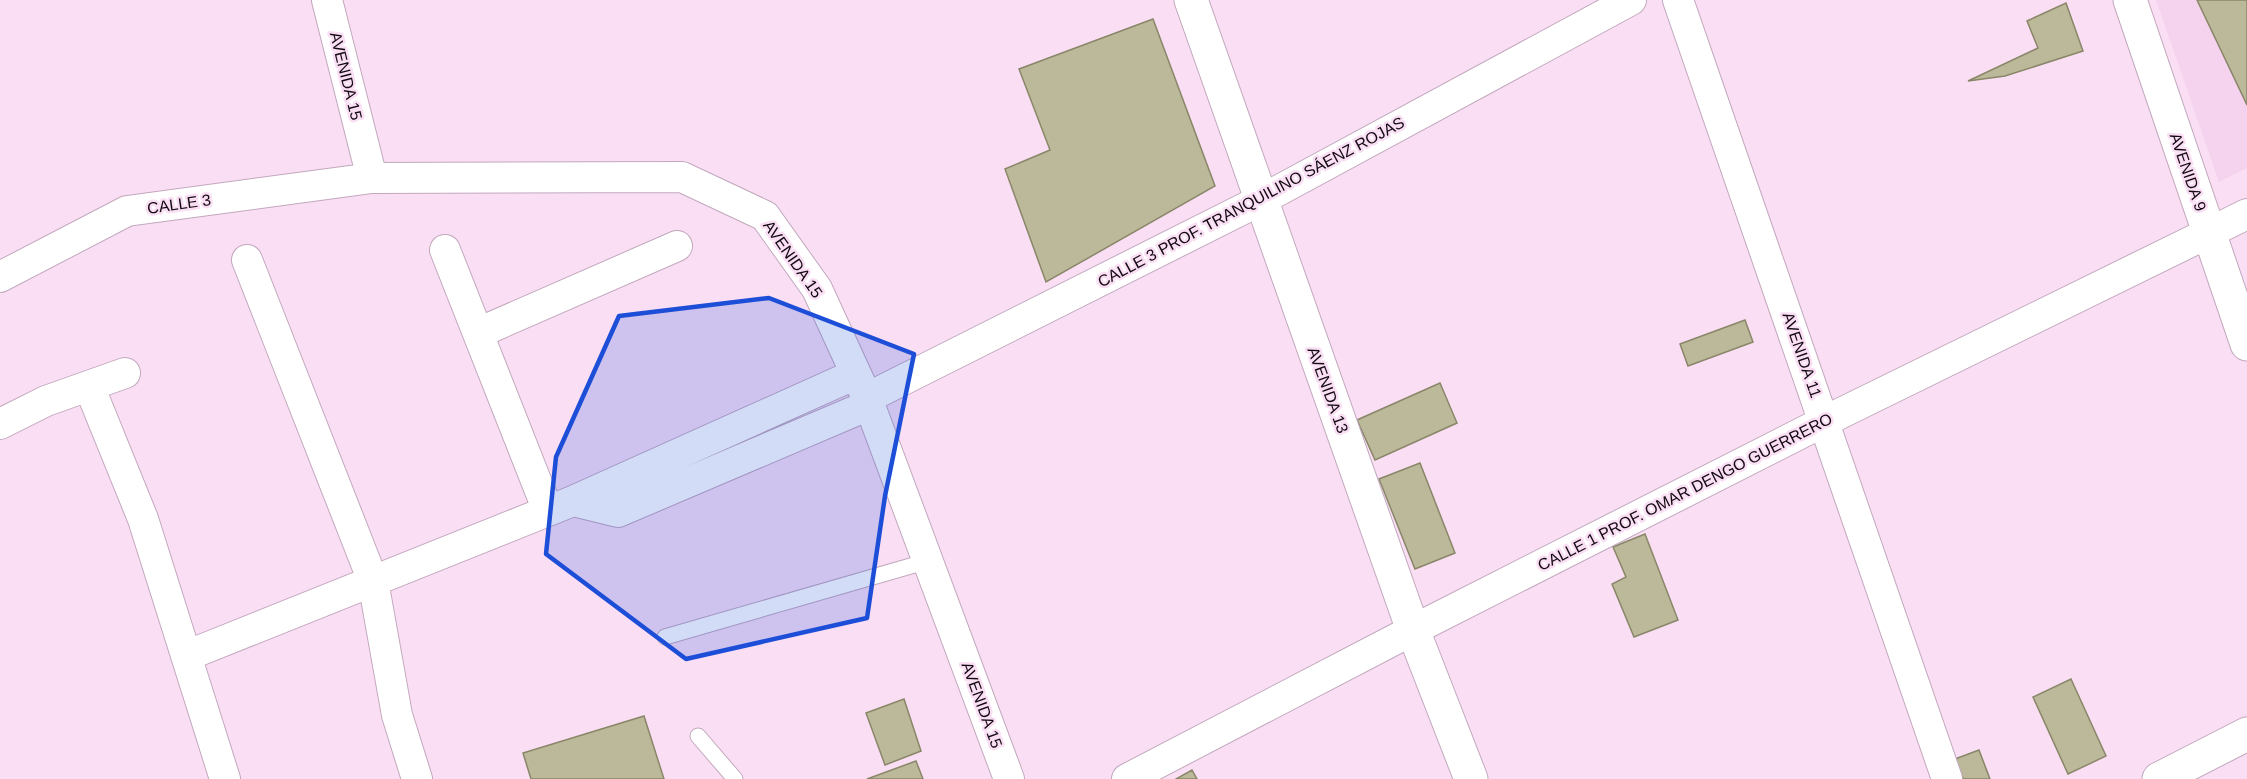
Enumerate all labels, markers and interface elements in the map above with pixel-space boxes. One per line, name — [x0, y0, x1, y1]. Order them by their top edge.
street label: AVENIDA 15 — [327, 30, 365, 122]
street label: CALLE 3 PROF. TRANQUILINO SÁENZ ROJAS — [1094, 113, 1407, 290]
street label: AVENIDA 9 — [2167, 131, 2209, 213]
street label: CALLE 3 — [146, 191, 212, 217]
street label: AVENIDA 15 — [760, 217, 826, 301]
street label: AVENIDA 11 — [1779, 310, 1825, 400]
street label: AVENIDA 13 — [1305, 345, 1351, 435]
street label: CALLE 1 PROF. OMAR DENGO GUERRERO — [1535, 410, 1835, 574]
street label: AVENIDA 15 — [959, 660, 1005, 750]

